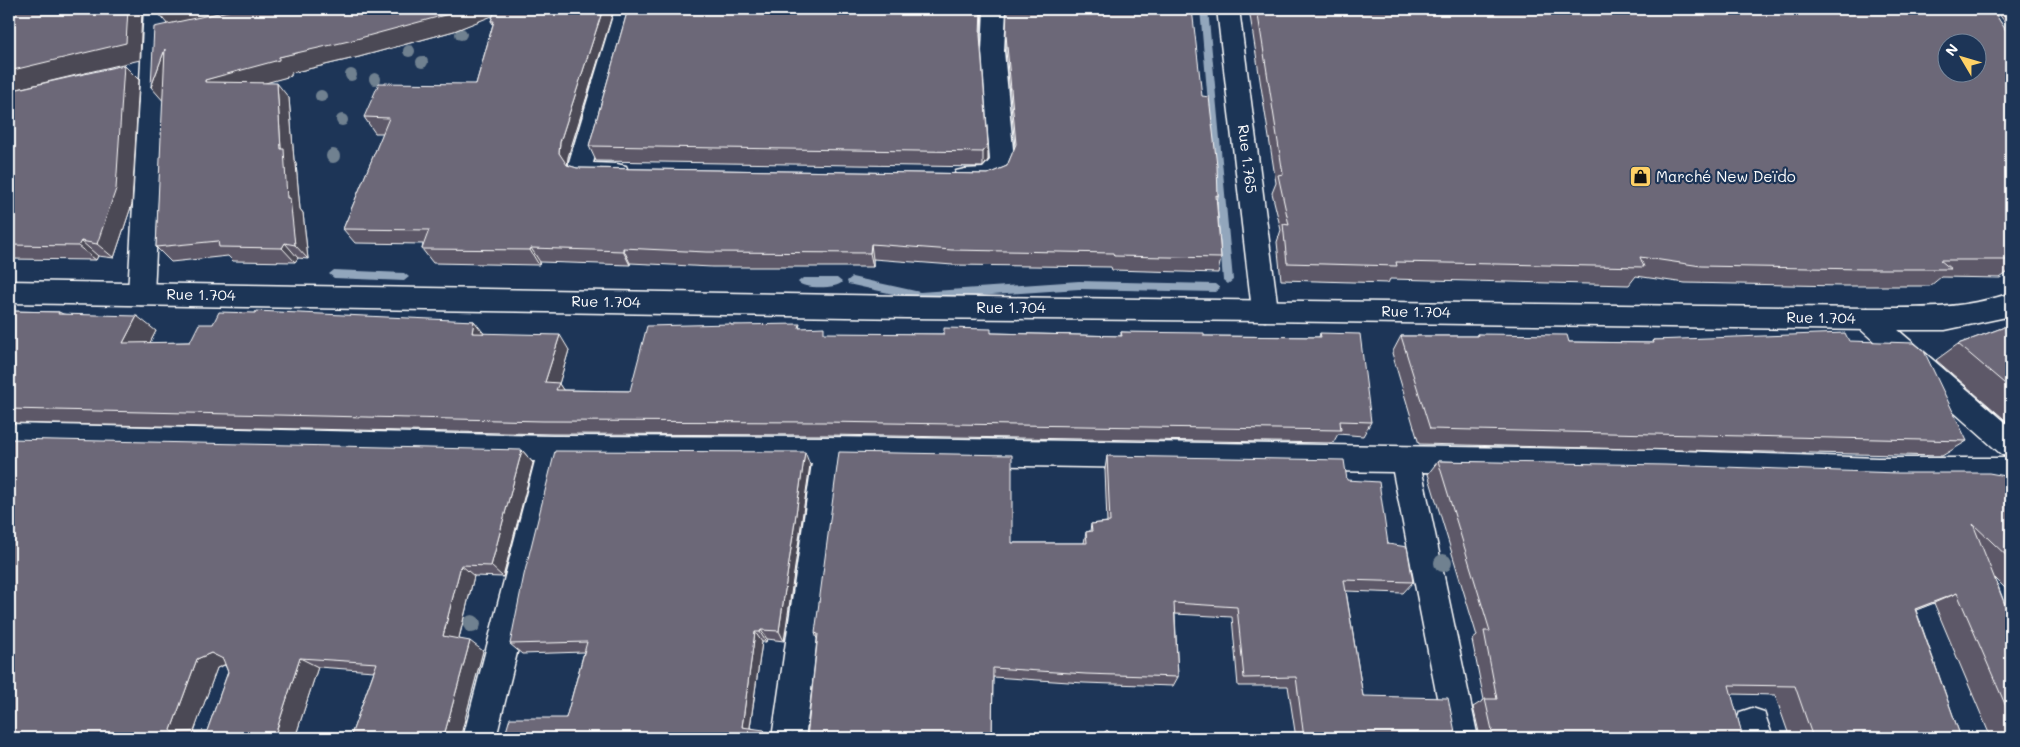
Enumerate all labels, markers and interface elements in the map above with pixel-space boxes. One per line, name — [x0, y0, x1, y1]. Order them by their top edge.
north arrow — [1938, 32, 1988, 82]
text: N — [1941, 40, 1962, 60]
street label: Rue 1.765 — [1234, 123, 1262, 194]
shop icon: Marché New Deïdo — [1628, 165, 1652, 189]
place label: Marché New Deïdo — [1656, 166, 1796, 186]
street label: Rue 1.704 — [166, 283, 236, 305]
street label: Rue 1.704 — [571, 290, 641, 312]
street label: Rue 1.704 — [976, 297, 1046, 317]
street label: Rue 1.704 — [1381, 300, 1451, 322]
street label: Rue 1.704 — [1786, 306, 1856, 328]

